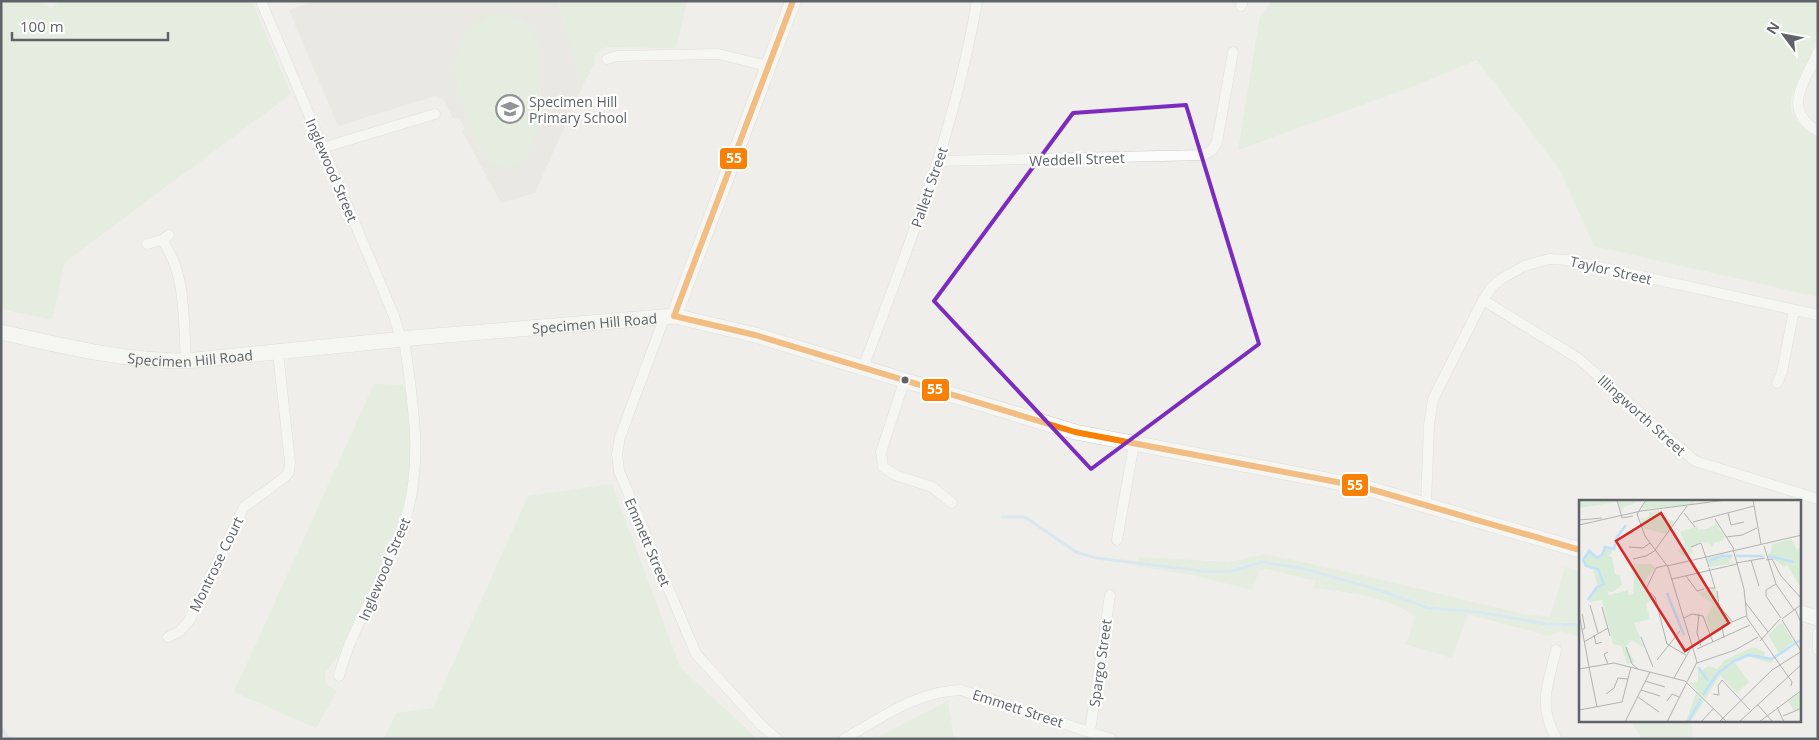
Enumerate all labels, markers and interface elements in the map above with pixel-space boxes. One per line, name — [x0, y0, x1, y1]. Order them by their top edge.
scale bar — [12, 10, 169, 42]
north arrow — [1759, 10, 1809, 60]
text: 100 m — [20, 16, 64, 36]
text: N — [1761, 18, 1784, 38]
place label: Specimen Hill Primary School — [529, 92, 627, 127]
school or university icon: Specimen Hill Primary School — [495, 94, 525, 124]
street label: Inglewood Street — [302, 115, 362, 225]
street label: Pallett Street — [906, 144, 952, 230]
line badge: 55 — [719, 147, 748, 170]
text: 55 — [726, 148, 742, 167]
street label: Weddell Street — [1029, 148, 1125, 170]
street label: Taylor Street — [1568, 251, 1654, 289]
street label: Specimen Hill Road — [531, 308, 658, 337]
street label: Specimen Hill Road — [127, 345, 254, 371]
street label: Illingworth Street — [1594, 370, 1690, 460]
unlabelled marker — [900, 375, 910, 385]
line badge: 55 — [921, 378, 950, 402]
text: 55 — [927, 379, 943, 398]
line badge: 55 — [1341, 473, 1369, 497]
text: 55 — [1347, 475, 1363, 494]
street label: Emmett Street — [621, 495, 675, 589]
inset map — [1579, 500, 1802, 722]
street label: Montrose Court — [185, 513, 247, 615]
street label: Inglewood Street — [354, 514, 414, 624]
street label: Spargo Street — [1084, 618, 1116, 708]
street label: Emmett Street — [970, 684, 1066, 732]

